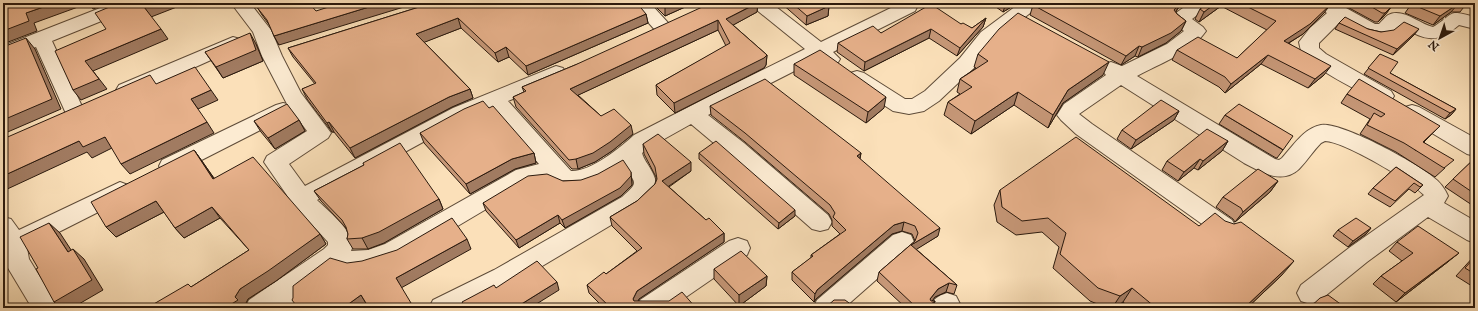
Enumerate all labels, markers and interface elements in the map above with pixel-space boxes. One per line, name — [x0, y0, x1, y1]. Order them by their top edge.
north arrow — [1420, 18, 1460, 58]
text: N — [1426, 36, 1443, 54]

